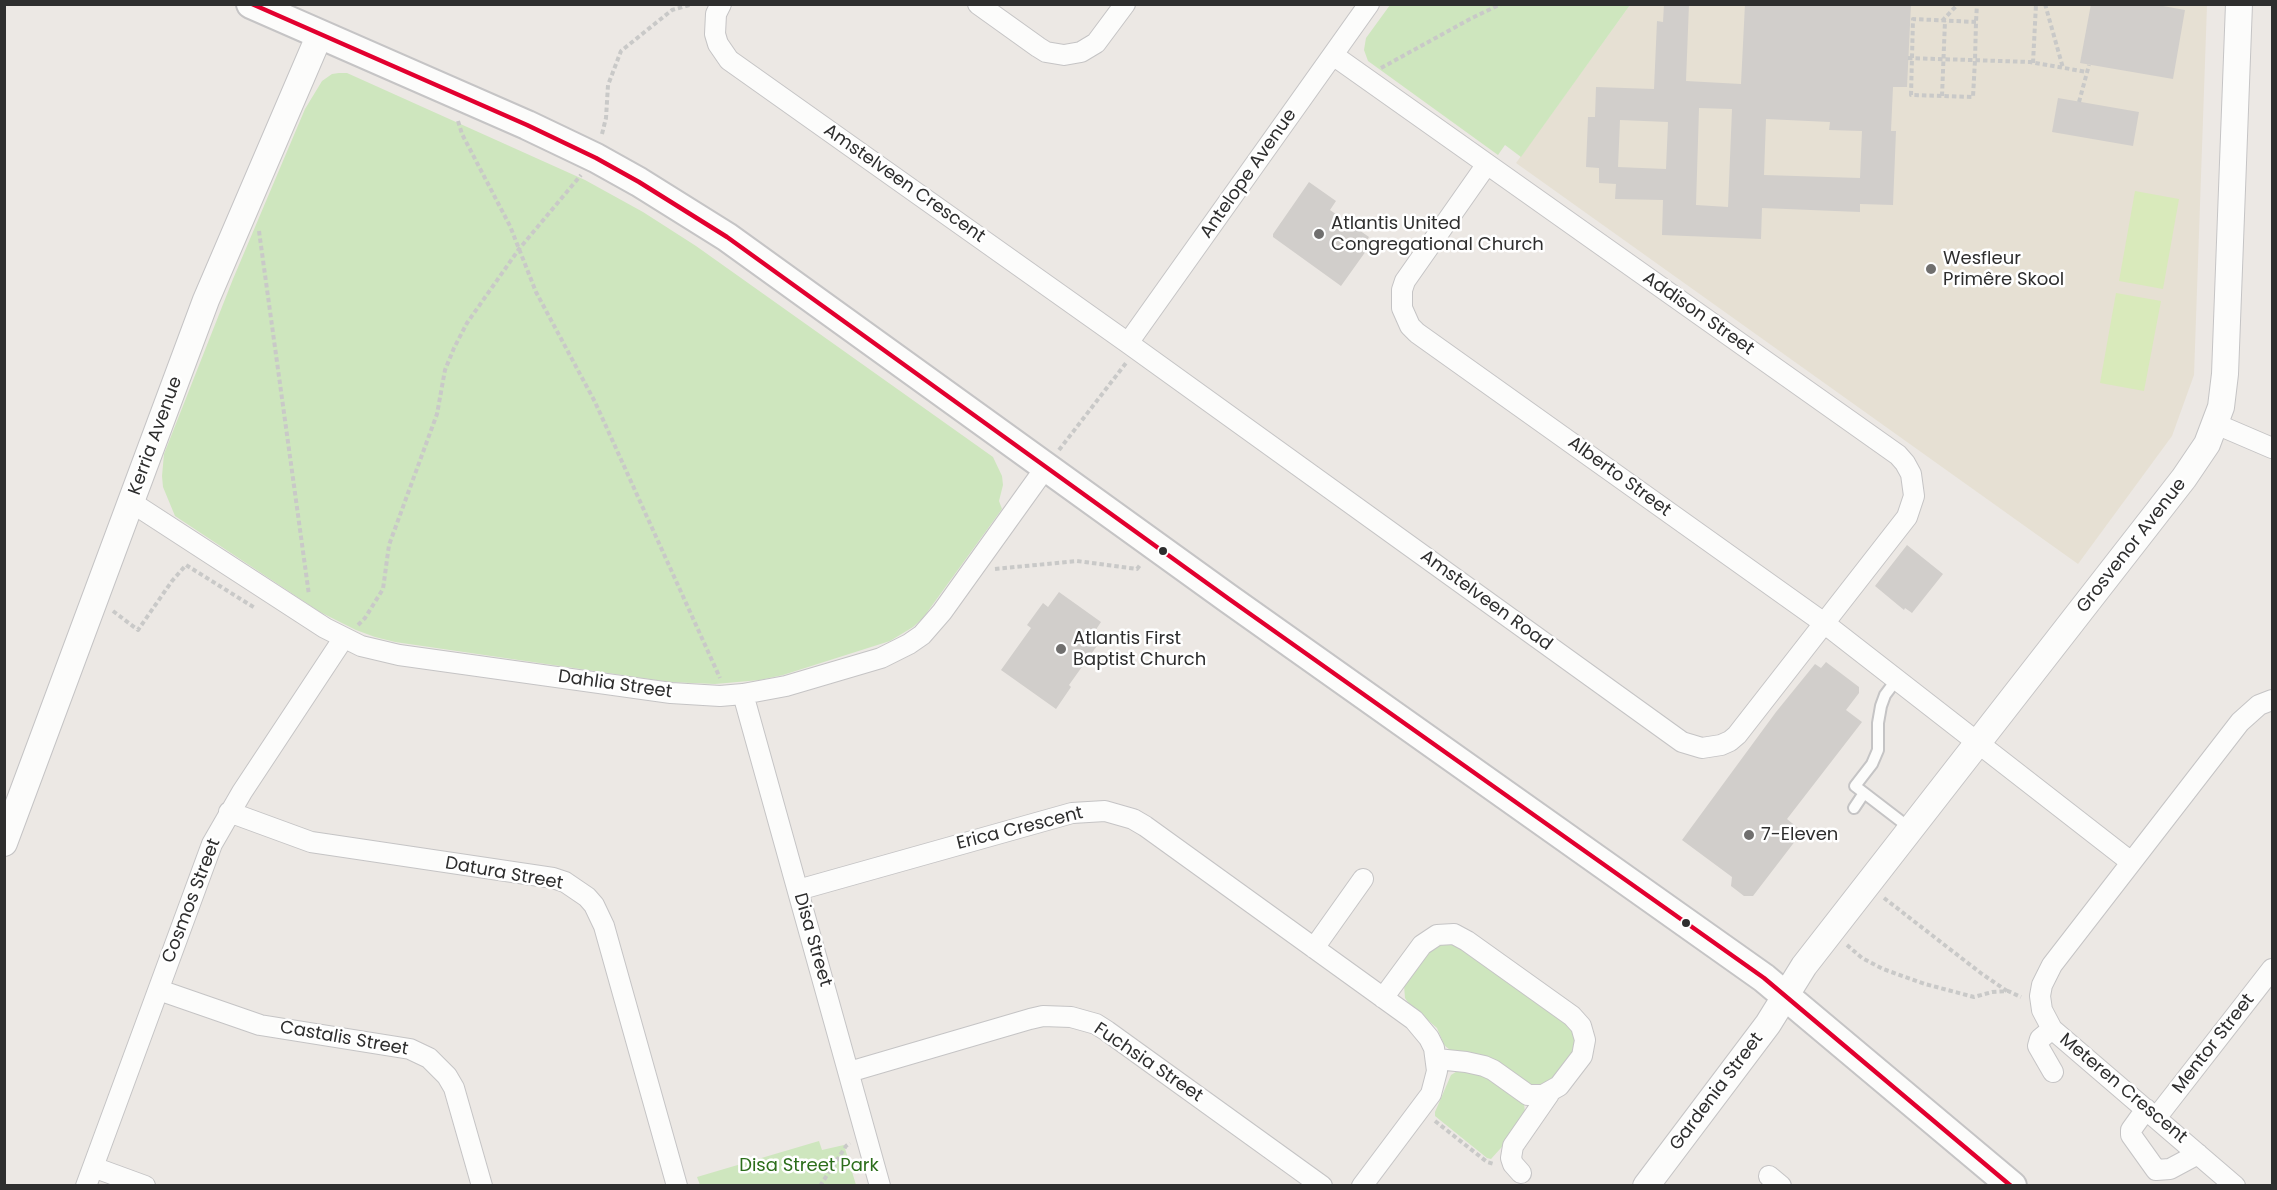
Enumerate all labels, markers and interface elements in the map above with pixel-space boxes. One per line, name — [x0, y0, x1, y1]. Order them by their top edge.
street label: Antelope Avenue — [1196, 105, 1302, 243]
street label: Amstelveen Crescent — [819, 120, 989, 248]
place label: Atlantis United Congregational Church — [1331, 213, 1544, 256]
marker: Atlantis United Congregational Church — [1312, 227, 1326, 241]
place label: Wesfleur Primêre Skool — [1943, 248, 2064, 290]
marker: Wesfleur Primêre Skool — [1924, 262, 1938, 276]
street label: Addison Street — [1638, 268, 1758, 360]
street label: Kerria Avenue — [125, 374, 187, 498]
street label: Alberto Street — [1563, 432, 1675, 522]
street label: Grosvenor Avenue — [2073, 474, 2191, 618]
unlabelled marker — [1157, 545, 1169, 557]
street label: Amstelveen Road — [1416, 546, 1556, 656]
place label: Atlantis First Baptist Church — [1073, 628, 1206, 670]
marker: Atlantis First Baptist Church — [1054, 642, 1068, 656]
street label: Dahlia Street — [557, 666, 673, 704]
street label: Erica Crescent — [955, 803, 1085, 855]
place label: 7-Eleven — [1761, 824, 1838, 846]
marker: 7-Eleven — [1742, 828, 1756, 842]
street label: Cosmos Street — [158, 836, 226, 966]
street label: Datura Street — [443, 853, 565, 895]
street label: Disa Street — [788, 891, 836, 989]
unlabelled marker — [1680, 917, 1692, 929]
street label: Mentor Street — [2168, 990, 2260, 1098]
street label: Castalis Street — [278, 1017, 410, 1061]
street label: Fuchsia Street — [1090, 1019, 1206, 1107]
street label: Gardenia Street — [1666, 1029, 1768, 1155]
street label: Meteren Crescent — [2055, 1029, 2191, 1149]
park label: Disa Street Park — [739, 1155, 879, 1177]

